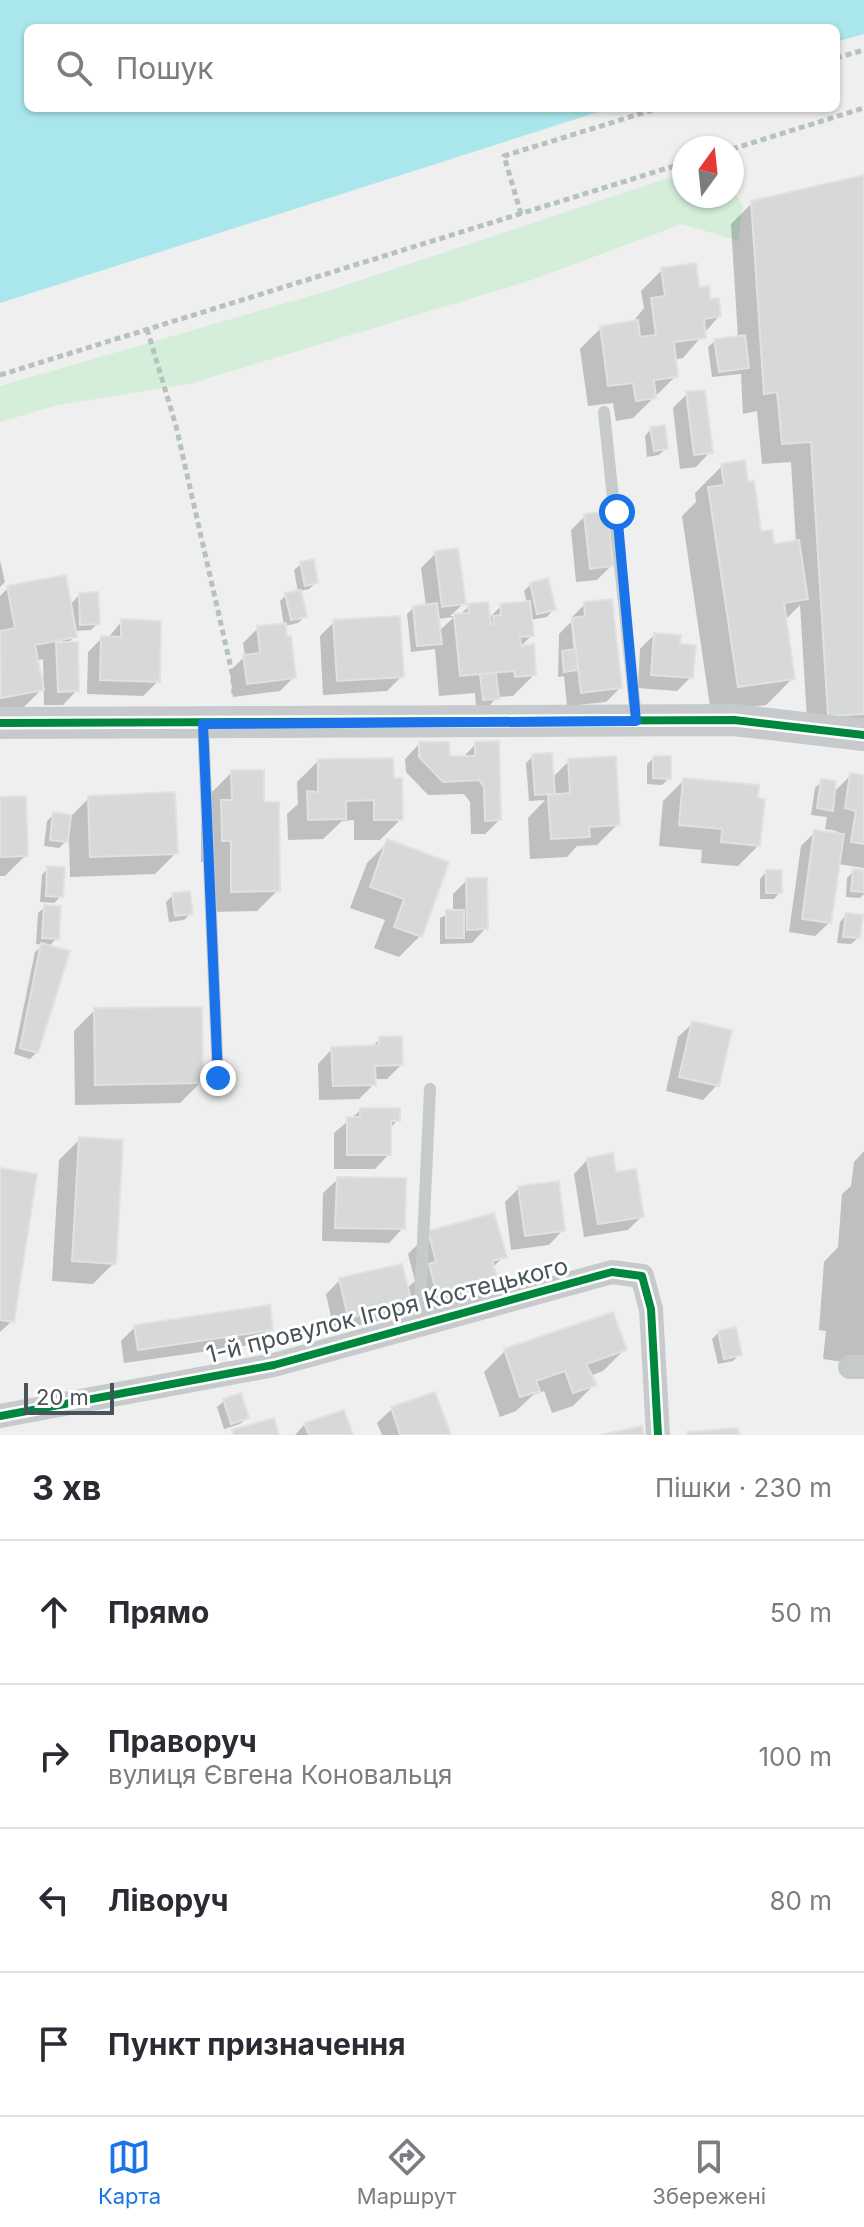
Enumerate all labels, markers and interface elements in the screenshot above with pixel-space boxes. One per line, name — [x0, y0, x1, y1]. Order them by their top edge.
search box — [24, 24, 840, 112]
icon: search — [52, 46, 96, 90]
text: Пошук — [116, 50, 214, 86]
north arrow — [672, 136, 744, 208]
route start — [599, 494, 635, 530]
route end — [200, 1060, 236, 1096]
street label: 1-й провулок Ігоря Костецького — [203, 1251, 571, 1369]
scale bar — [24, 1379, 114, 1415]
text: 20 m — [36, 1384, 89, 1410]
text: 3 хв — [32, 1467, 101, 1508]
text: Пішки · 230 m — [655, 1472, 832, 1503]
icon: ahead — [32, 1590, 76, 1634]
text: Прямо — [108, 1594, 209, 1630]
text: 50 m — [770, 1597, 832, 1628]
text: Праворуч — [108, 1723, 257, 1759]
icon: right — [32, 1734, 76, 1778]
text: 100 m — [759, 1741, 832, 1772]
text: вулиця Євгена Коновальця — [108, 1759, 452, 1790]
icon: left — [32, 1878, 76, 1922]
text: Ліворуч — [108, 1882, 228, 1918]
text: 80 m — [769, 1885, 832, 1916]
icon: arrive — [32, 2022, 76, 2066]
text: Пункт призначення — [108, 2026, 406, 2062]
tab: Карта — [98, 2135, 161, 2209]
tab: Маршрут — [357, 2135, 457, 2209]
tab: Збережені — [652, 2135, 766, 2209]

